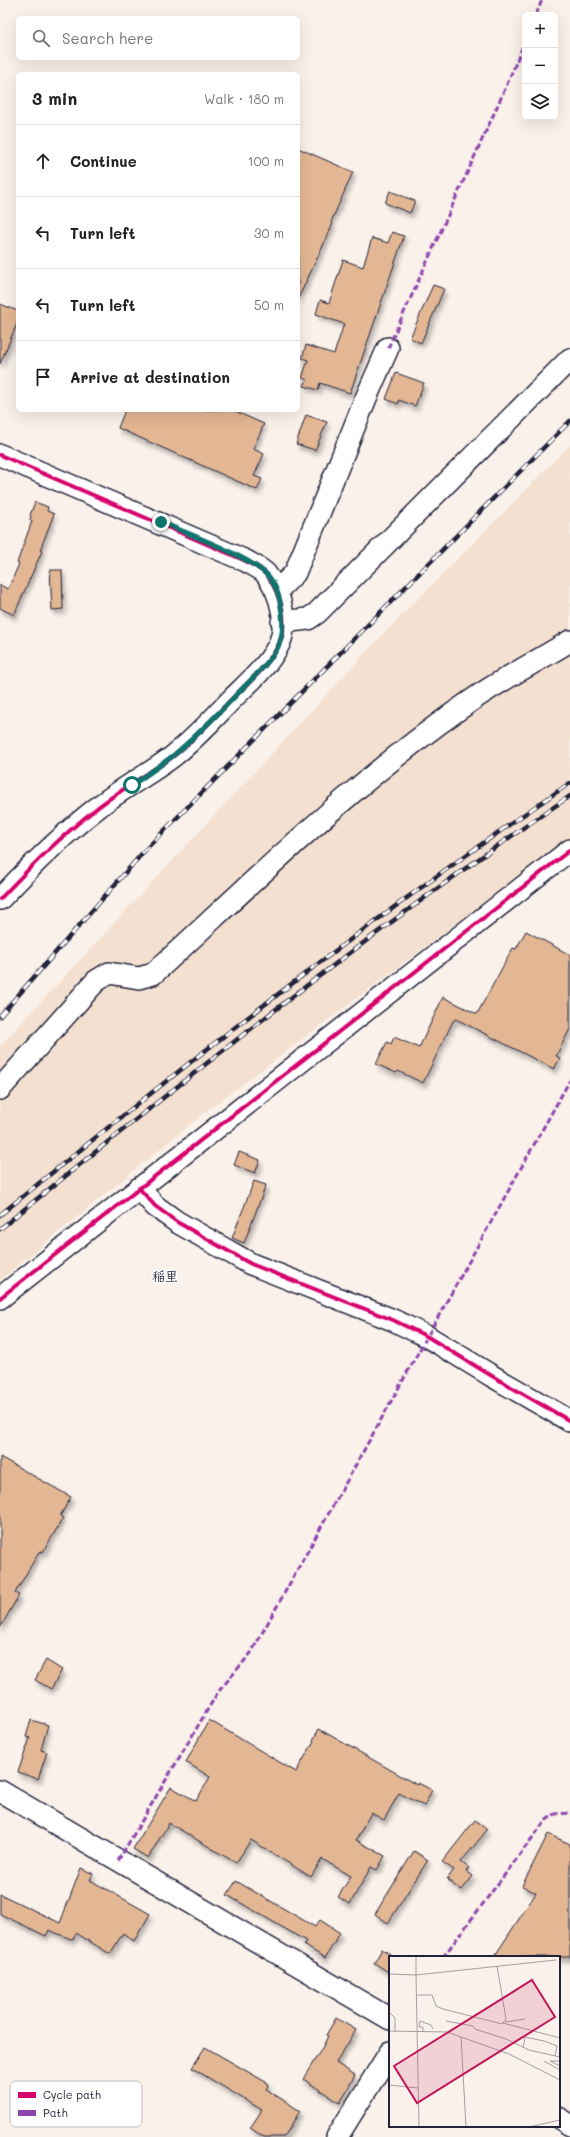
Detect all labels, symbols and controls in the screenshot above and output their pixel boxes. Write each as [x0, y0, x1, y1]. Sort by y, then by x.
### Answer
map controls [522, 12, 558, 120]
button: + [522, 12, 558, 48]
search box [16, 16, 300, 60]
icon: search [30, 27, 52, 49]
text: Search here [62, 28, 153, 48]
button: − [522, 48, 558, 84]
button: layers [522, 84, 558, 120]
text: 3 min [32, 87, 77, 109]
text: Walk · 180 m [204, 90, 284, 107]
icon: ahead [32, 150, 54, 172]
text: Continue [70, 151, 137, 171]
text: 100 m [248, 152, 284, 169]
icon: left [32, 222, 54, 244]
text: Turn left [70, 223, 135, 243]
text: 30 m [254, 224, 284, 241]
icon: left [32, 294, 54, 316]
text: Turn left [70, 295, 135, 315]
text: 50 m [254, 296, 284, 313]
icon: arrive [32, 366, 54, 388]
text: Arrive at destination [70, 367, 230, 387]
route end [152, 513, 170, 531]
route start [123, 776, 141, 794]
district label: 稲里 [152, 1267, 178, 1284]
inset map [389, 1956, 560, 2127]
legend [10, 2081, 142, 2127]
text: Cycle path [43, 2087, 101, 2102]
text: Path [43, 2105, 68, 2120]

